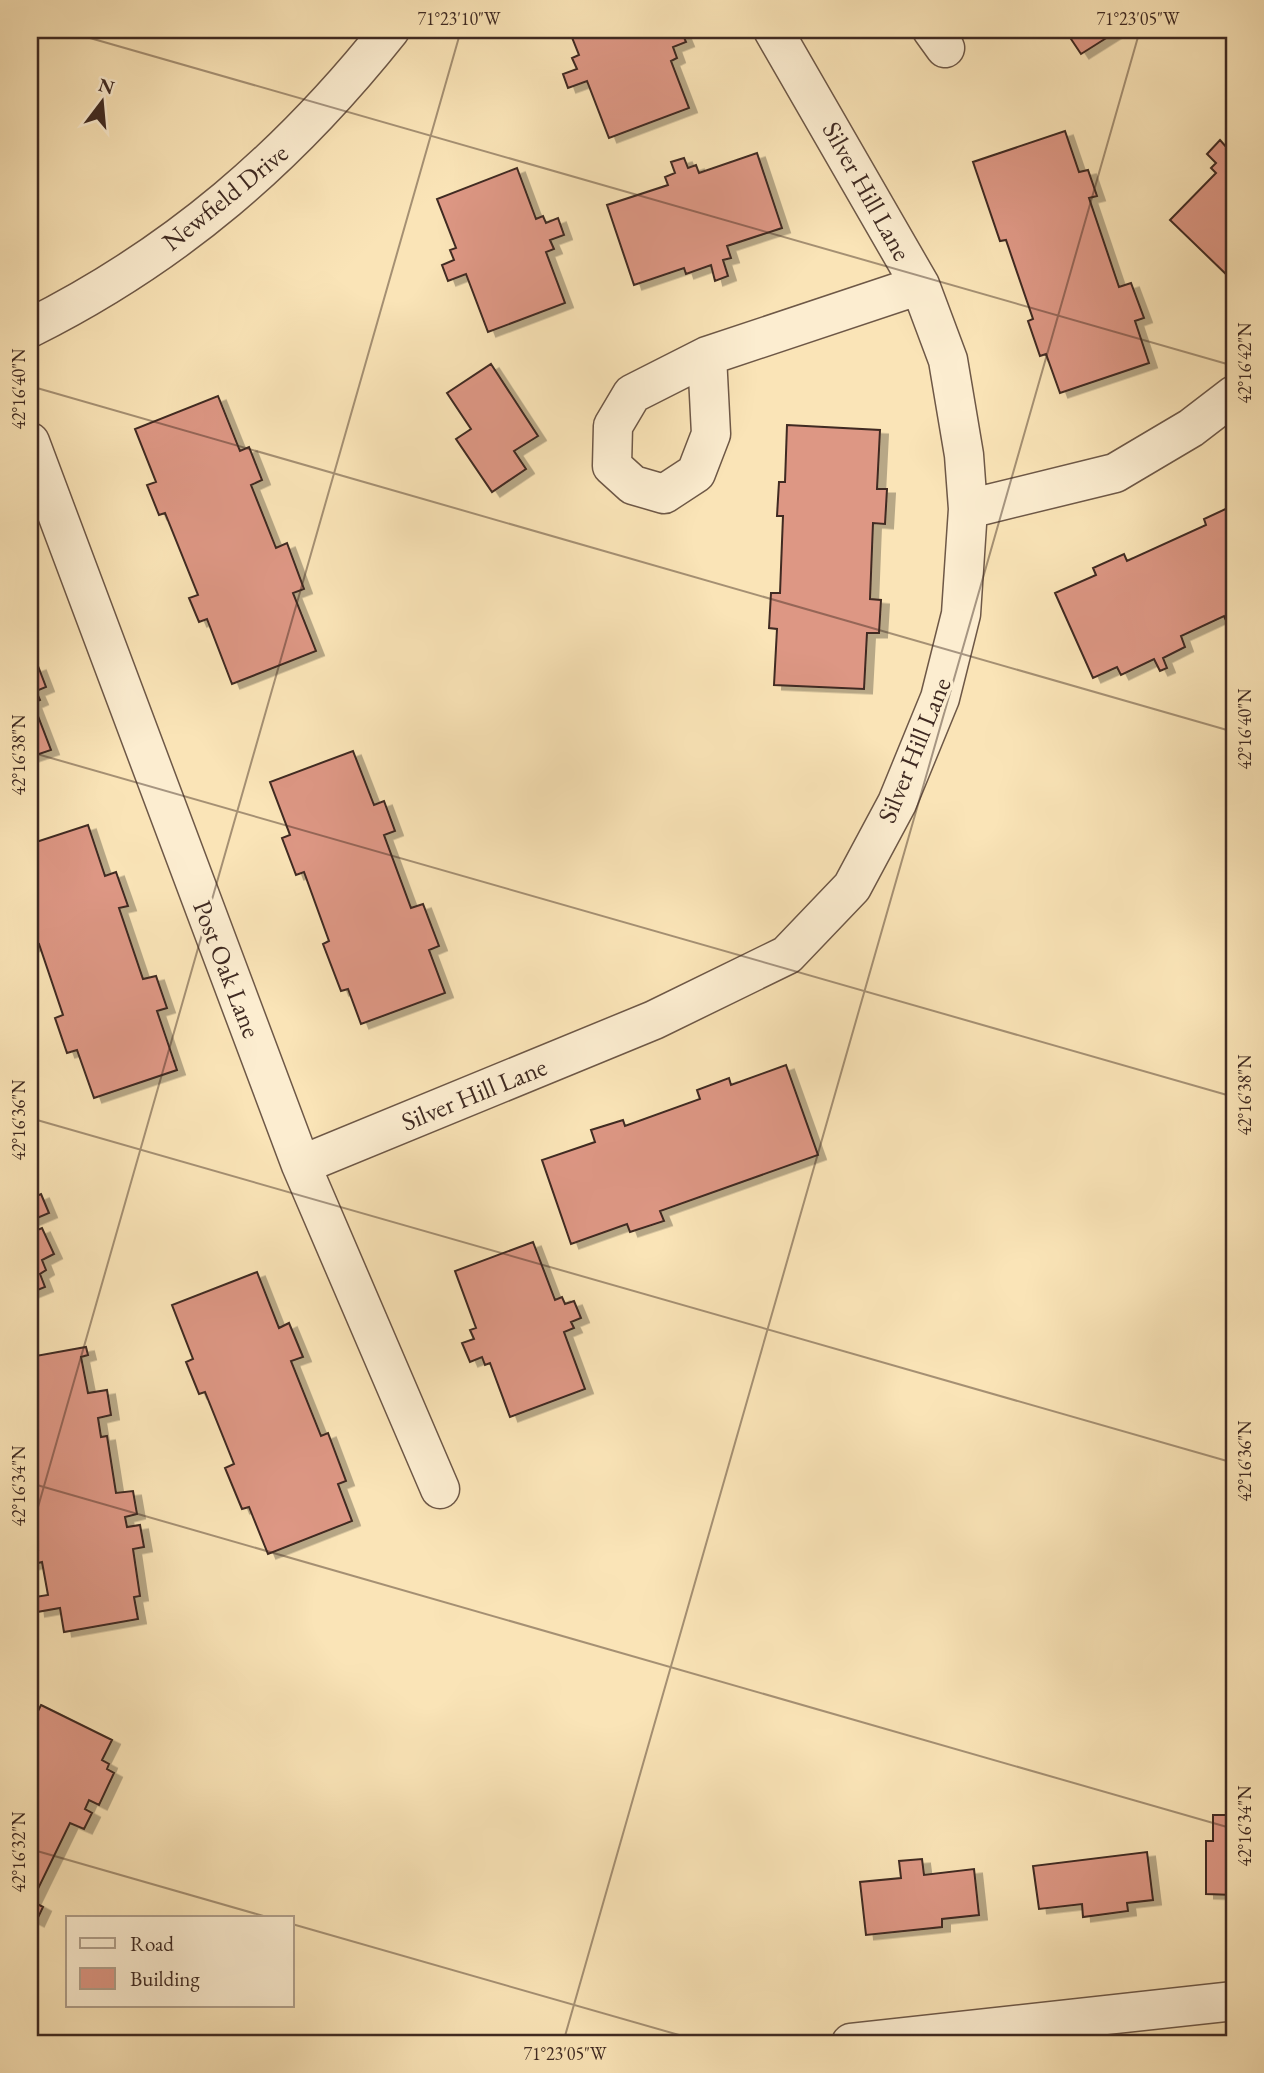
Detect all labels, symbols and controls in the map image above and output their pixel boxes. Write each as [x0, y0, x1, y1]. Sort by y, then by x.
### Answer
text: 71°23'10"W [417, 7, 501, 30]
text: 71°23'05"W [1096, 7, 1180, 30]
north arrow [66, 66, 136, 136]
text: N [96, 72, 118, 100]
street label: Silver Hill Lane [815, 115, 919, 267]
street label: Newfield Drive [155, 136, 295, 258]
text: 42°16'42"N [1233, 322, 1256, 403]
text: 42°16'40"N [7, 348, 30, 429]
street label: Silver Hill Lane [869, 672, 959, 828]
text: 42°16'40"N [1233, 688, 1256, 769]
text: 42°16'38"N [7, 714, 30, 795]
street label: Post Oak Lane [185, 895, 269, 1043]
street label: Silver Hill Lane [396, 1049, 552, 1139]
text: 42°16'38"N [1233, 1054, 1256, 1135]
text: 42°16'36"N [7, 1079, 30, 1160]
text: 42°16'36"N [1233, 1420, 1256, 1501]
text: 42°16'34"N [7, 1445, 30, 1526]
text: 42°16'34"N [1233, 1785, 1256, 1866]
text: 42°16'32"N [7, 1811, 30, 1892]
legend [66, 1916, 294, 2007]
text: Road [130, 1930, 174, 1957]
text: Building [130, 1965, 200, 1992]
text: 71°23'05"W [523, 2042, 607, 2065]

